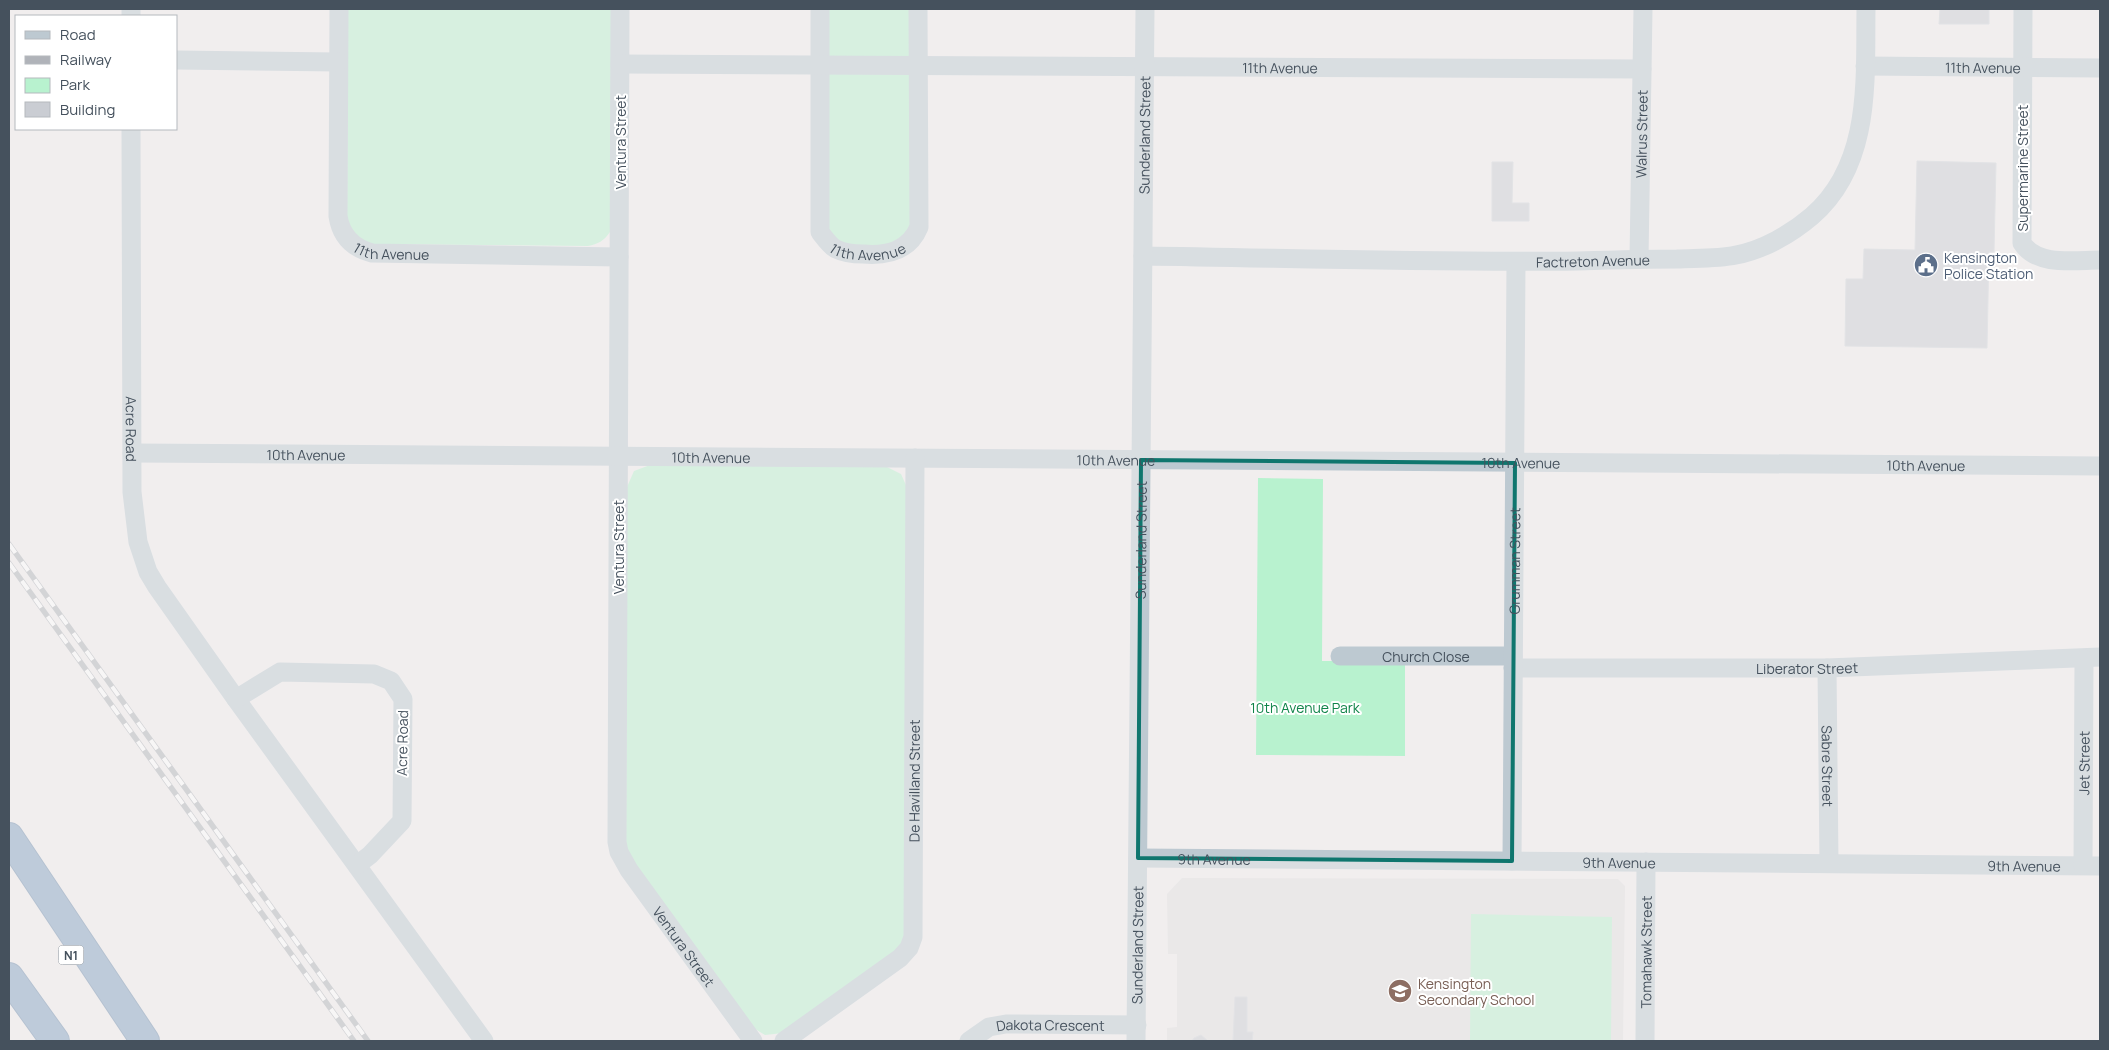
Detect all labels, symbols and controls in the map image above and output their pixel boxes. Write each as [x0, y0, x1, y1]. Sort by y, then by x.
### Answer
legend [15, 15, 178, 130]
text: Road [60, 24, 96, 45]
text: Railway [60, 49, 112, 70]
street label: 11th Avenue [1945, 57, 2021, 77]
street label: 11th Avenue [1242, 58, 1318, 77]
text: Park [60, 74, 90, 95]
street label: Sunderland Street [1134, 75, 1154, 194]
street label: Walrus Street [1631, 89, 1651, 178]
street label: Ventura Street [611, 94, 630, 189]
text: Building [60, 99, 115, 120]
street label: Supermarine Street [2013, 104, 2032, 231]
street label: 11th Avenue [350, 237, 429, 263]
street label: 11th Avenue [826, 238, 909, 264]
place label: Kensington Police Station [1944, 248, 2033, 283]
street label: Factreton Avenue [1536, 250, 1650, 271]
public building icon: Kensington Police Station [1913, 252, 1939, 278]
street label: Acre Road [122, 396, 141, 462]
street label: 10th Avenue [267, 444, 345, 464]
street label: 10th Avenue [672, 447, 750, 467]
street label: 10th Avenue [1077, 450, 1155, 469]
street label: 10th Avenue [1482, 452, 1560, 472]
street label: 10th Avenue [1887, 455, 1965, 475]
street label: Sunderland Street [1130, 480, 1150, 599]
street label: Ventura Street [609, 499, 628, 594]
street label: Grumman Street [1504, 507, 1524, 615]
street label: Church Close [1382, 647, 1470, 666]
street label: Liberator Street [1756, 657, 1859, 678]
park label: 10th Avenue Park [1250, 698, 1361, 717]
street label: Acre Road [392, 710, 412, 776]
street label: De Havilland Street [904, 719, 923, 842]
street label: Sabre Street [1818, 725, 1838, 807]
street label: Jet Street [2074, 730, 2093, 795]
street label: 9th Avenue [1177, 849, 1251, 868]
street label: 9th Avenue [1582, 852, 1656, 872]
street label: 9th Avenue [1987, 856, 2061, 875]
street label: Sunderland Street [1127, 885, 1147, 1004]
street label: Tomahawk Street [1636, 895, 1655, 1008]
street label: Ventura Street [649, 902, 720, 990]
road number: N1 [58, 946, 84, 964]
place label: Kensington Secondary School [1418, 974, 1535, 1009]
school or university icon: Kensington Secondary School [1387, 978, 1413, 1004]
street label: Dakota Crescent [995, 1014, 1105, 1035]

